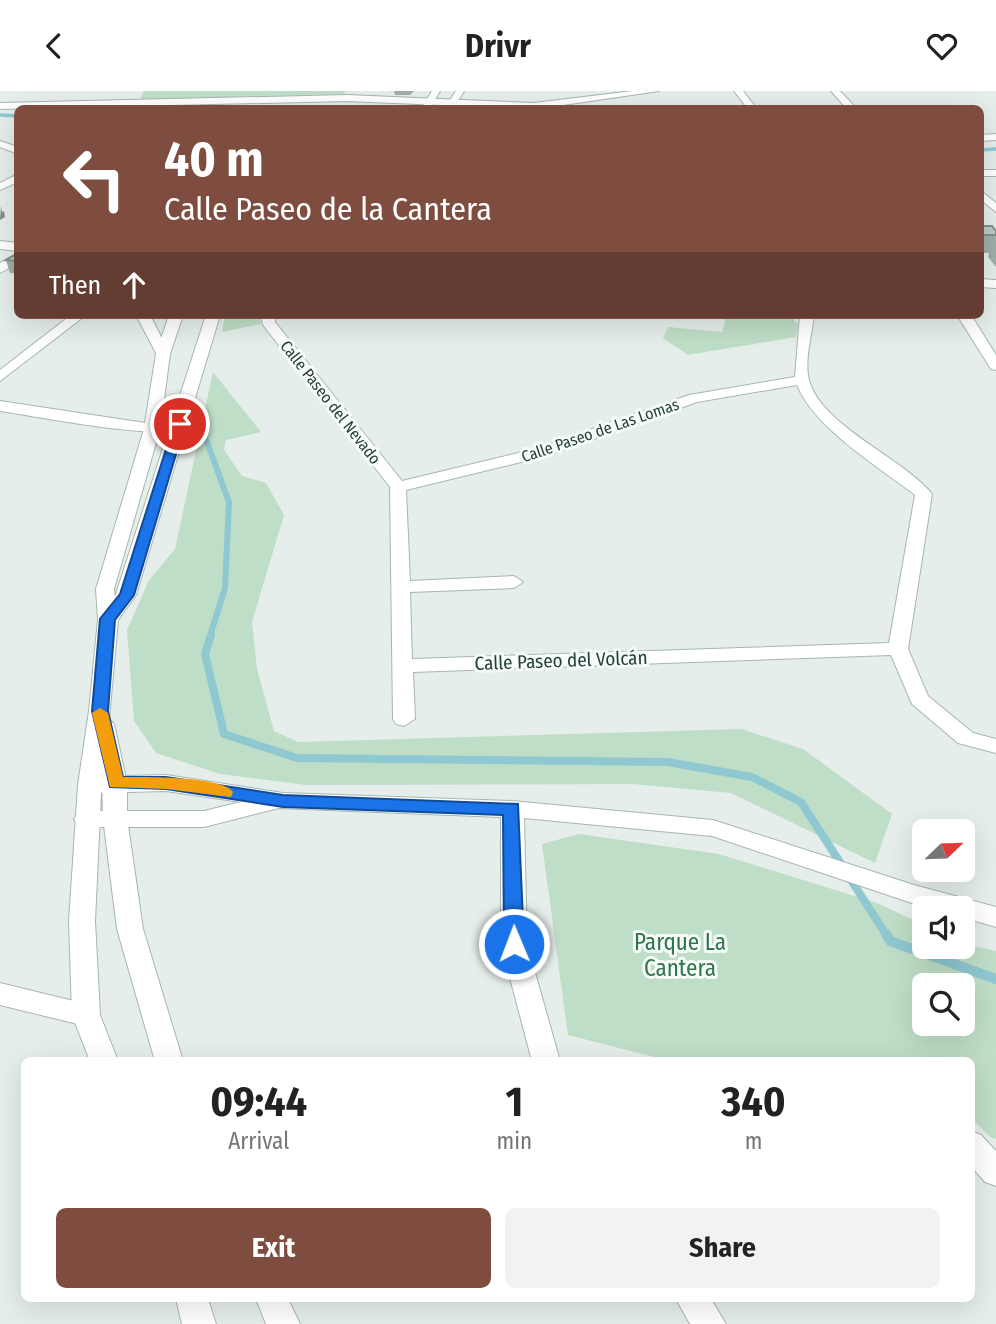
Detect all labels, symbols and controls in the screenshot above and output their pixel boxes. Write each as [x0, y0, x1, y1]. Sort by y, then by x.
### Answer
icon: back [35, 27, 73, 65]
text: Drivr [465, 27, 531, 65]
icon: heart [923, 27, 961, 65]
text: 40 m [164, 130, 264, 189]
icon: left [49, 133, 140, 224]
text: Calle Paseo de la Cantera [164, 190, 492, 228]
icon: ahead [115, 266, 153, 304]
text: Then [49, 270, 101, 301]
street label: Calle Paseo del Nevado [276, 337, 385, 468]
pin [150, 394, 210, 454]
street label: Calle Paseo de Las Lomas [519, 395, 682, 466]
icon: arrive [161, 405, 199, 443]
street label: Calle Paseo del Volcán [474, 646, 648, 675]
north arrow [912, 819, 975, 882]
map controls [912, 819, 975, 1036]
button: sound [912, 896, 975, 959]
position arrow [477, 907, 551, 981]
park label: Parque La Cantera [634, 928, 726, 982]
button: search [912, 973, 975, 1036]
text: 09:44 [210, 1077, 307, 1127]
text: 1 [505, 1077, 523, 1127]
text: 340 [721, 1077, 786, 1127]
text: Arrival [228, 1127, 289, 1155]
text: min [496, 1127, 532, 1155]
text: m [745, 1127, 762, 1155]
button: Exit [56, 1208, 491, 1288]
button: Share [505, 1208, 940, 1288]

